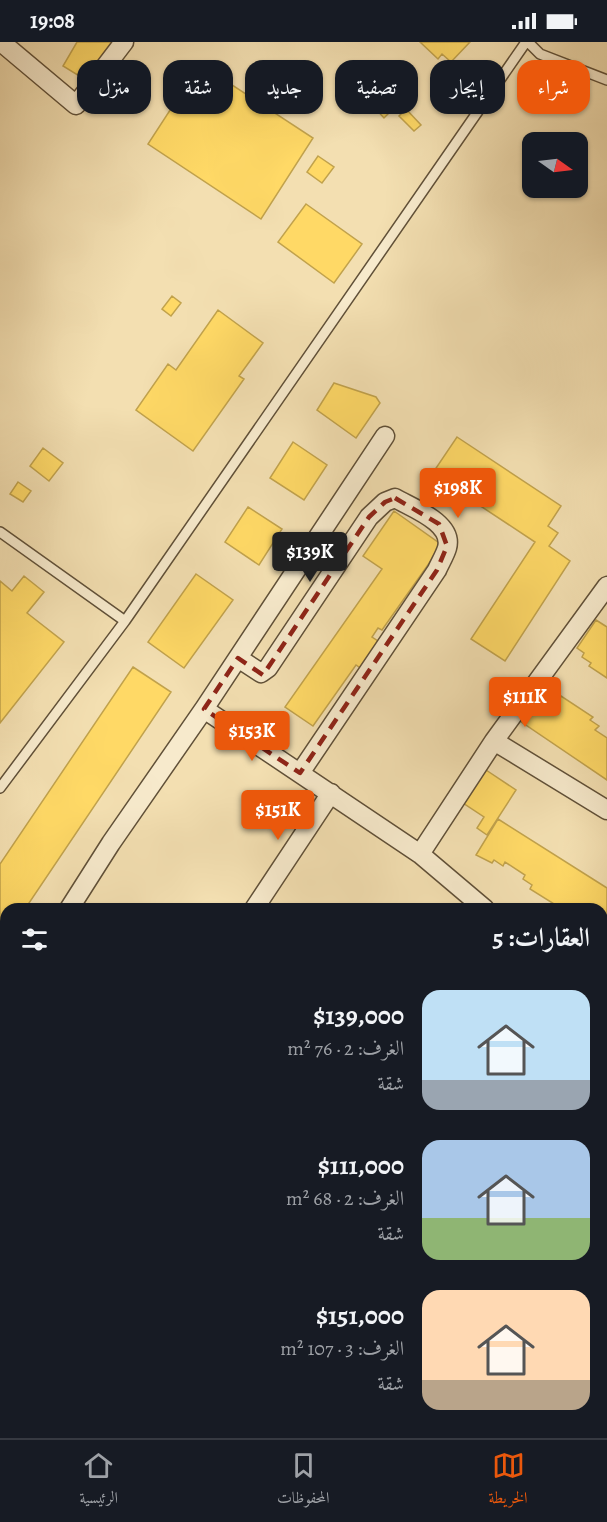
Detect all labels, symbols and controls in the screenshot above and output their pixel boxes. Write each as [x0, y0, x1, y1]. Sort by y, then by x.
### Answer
text: 19:08 [30, 6, 75, 36]
chip: منزل [77, 60, 151, 114]
chip: شقة [163, 60, 233, 114]
chip: جديد [245, 60, 323, 114]
chip: تصفية [335, 60, 418, 114]
chip: إيجار [430, 60, 505, 114]
chip: شراء [517, 60, 590, 114]
north arrow [522, 132, 588, 198]
map controls [522, 132, 588, 198]
pin: $198K [416, 468, 500, 519]
text: $198K [434, 474, 482, 501]
pin: $139K [268, 532, 352, 583]
text: $139K [286, 538, 334, 565]
pin: $111K [483, 677, 567, 728]
text: $111K [503, 683, 547, 710]
pin: $153K [210, 711, 294, 762]
text: $153K [229, 717, 275, 744]
pin: $151K [236, 790, 320, 841]
text: $151K [255, 796, 301, 823]
text: العقارات: 5 [493, 920, 590, 955]
icon: filters [18, 923, 51, 956]
text: $139,000 [313, 998, 404, 1033]
icon: home [470, 1014, 542, 1086]
text: الغرف: 2 · 76 m² [287, 1035, 404, 1062]
text: شقة [378, 1070, 404, 1097]
text: $111,000 [318, 1148, 404, 1183]
icon: home [470, 1164, 542, 1236]
text: الغرف: 2 · 68 m² [286, 1185, 404, 1212]
text: شقة [378, 1220, 404, 1247]
text: $151,000 [316, 1298, 404, 1333]
icon: home [470, 1314, 542, 1386]
text: الغرف: 3 · 107 m² [280, 1335, 404, 1362]
text: شقة [378, 1370, 404, 1397]
tab: الرئيسية [79, 1449, 118, 1513]
tab: المحفوظات [277, 1449, 330, 1513]
tab: الخريطة [489, 1449, 528, 1513]

